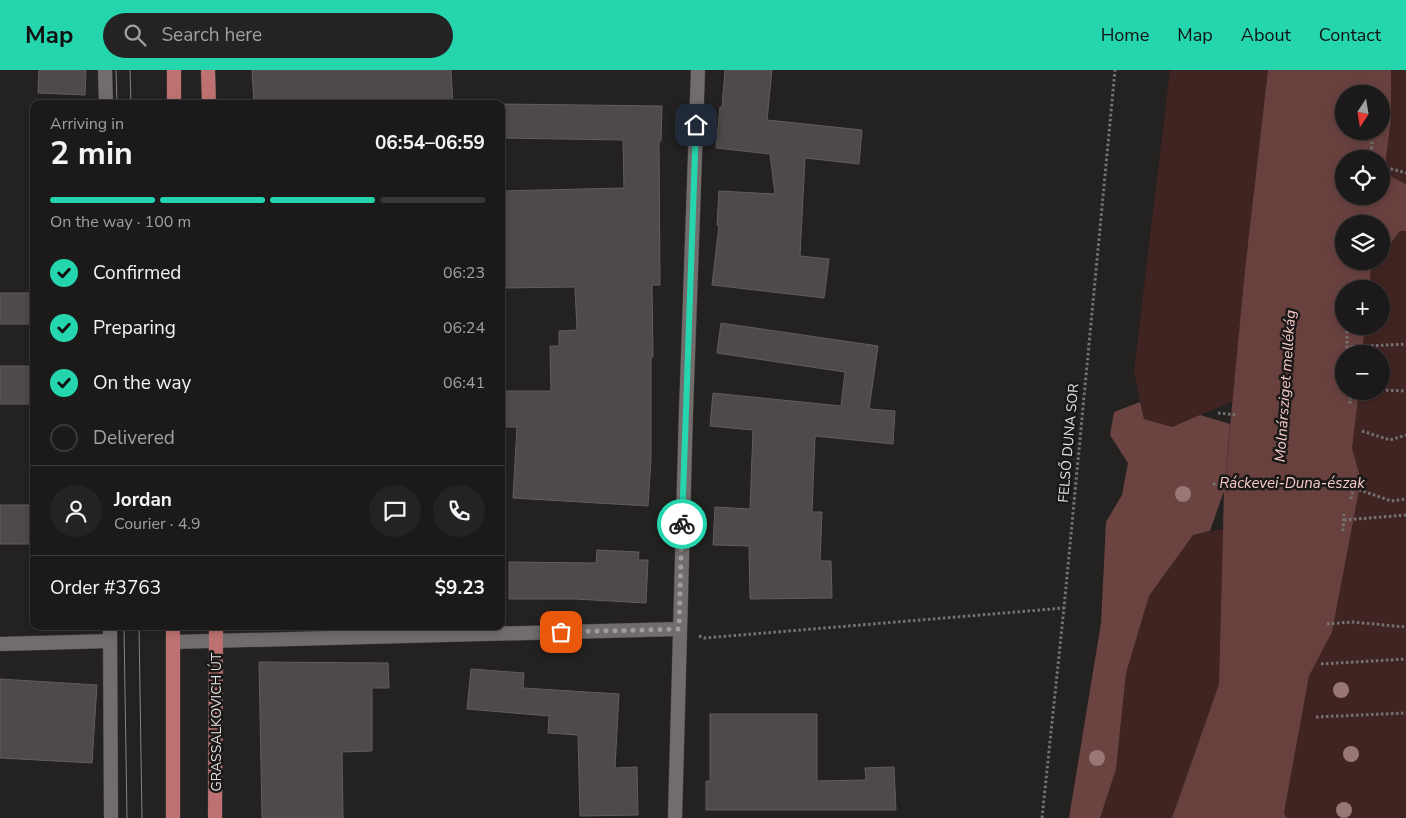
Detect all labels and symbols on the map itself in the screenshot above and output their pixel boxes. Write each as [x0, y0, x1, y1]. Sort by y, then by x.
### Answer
north arrow [1335, 85, 1390, 140]
pin [675, 104, 717, 146]
water label: Molnársziget mellékág [1270, 309, 1300, 463]
street label: FELSŐ DUNA SOR [1054, 383, 1083, 503]
water label: Ráckevei-Duna-észak [1219, 473, 1365, 493]
courier [657, 499, 707, 549]
pin [540, 611, 582, 653]
street label: GRASSALKOVICH ÚT [207, 652, 226, 791]

